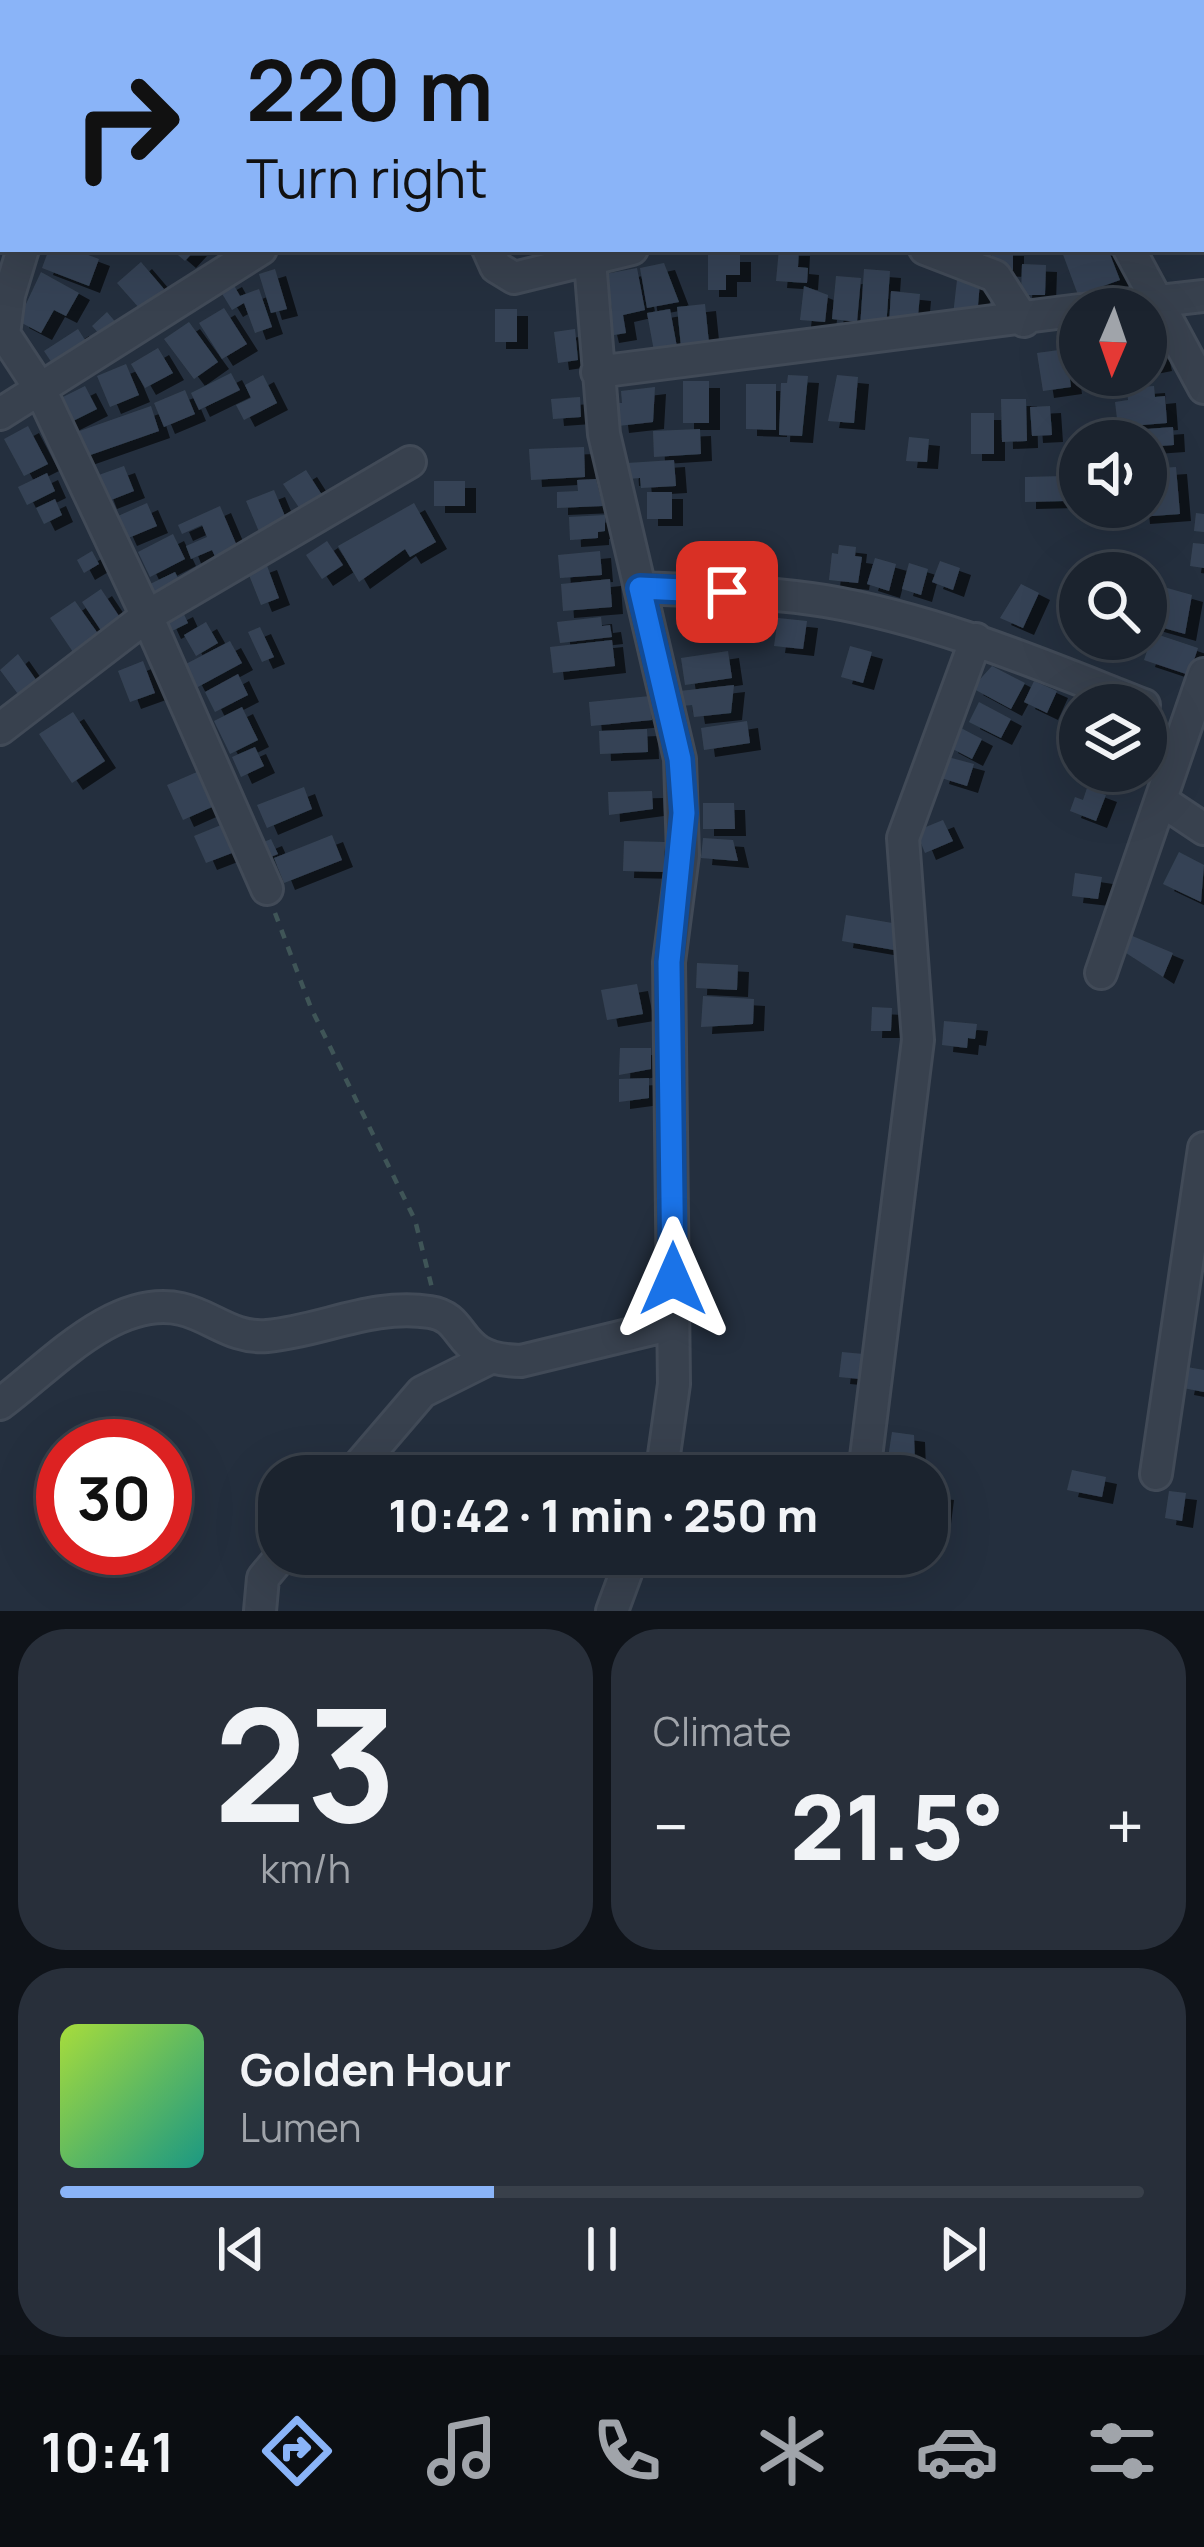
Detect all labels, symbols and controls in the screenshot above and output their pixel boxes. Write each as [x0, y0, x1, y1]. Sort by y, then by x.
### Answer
text: 220 m [246, 31, 494, 146]
icon: right [48, 48, 204, 204]
text: Turn right [246, 140, 488, 214]
north arrow [1059, 288, 1167, 396]
map controls [1059, 288, 1167, 792]
button: sound [1059, 420, 1167, 528]
pin [676, 541, 778, 643]
button: search [1059, 552, 1167, 660]
icon: arrive [694, 559, 760, 625]
button: layers [1059, 684, 1167, 792]
position arrow [610, 1216, 736, 1342]
speed limit sign: 30 [36, 1419, 192, 1575]
text: 10:42 · 1 min · 250 m [388, 1484, 818, 1546]
text: 23 [214, 1656, 397, 1869]
text: Climate [653, 1704, 792, 1758]
text: 21.5° [790, 1764, 1004, 1887]
text: − [653, 1781, 689, 1871]
text: + [1106, 1781, 1144, 1871]
text: km/h [260, 1841, 351, 1895]
text: Golden Hour [240, 2038, 511, 2100]
text: Lumen [240, 2100, 361, 2154]
icon: previous [208, 2216, 274, 2282]
icon: pause [569, 2216, 635, 2282]
icon: next [930, 2216, 996, 2282]
icon: directions [255, 2409, 339, 2493]
icon: music [420, 2409, 504, 2493]
icon: phone [585, 2409, 669, 2493]
icon: climate [750, 2409, 834, 2493]
icon: car [915, 2409, 999, 2493]
icon: filters [1080, 2409, 1164, 2493]
text: 10:41 [40, 2414, 175, 2488]

